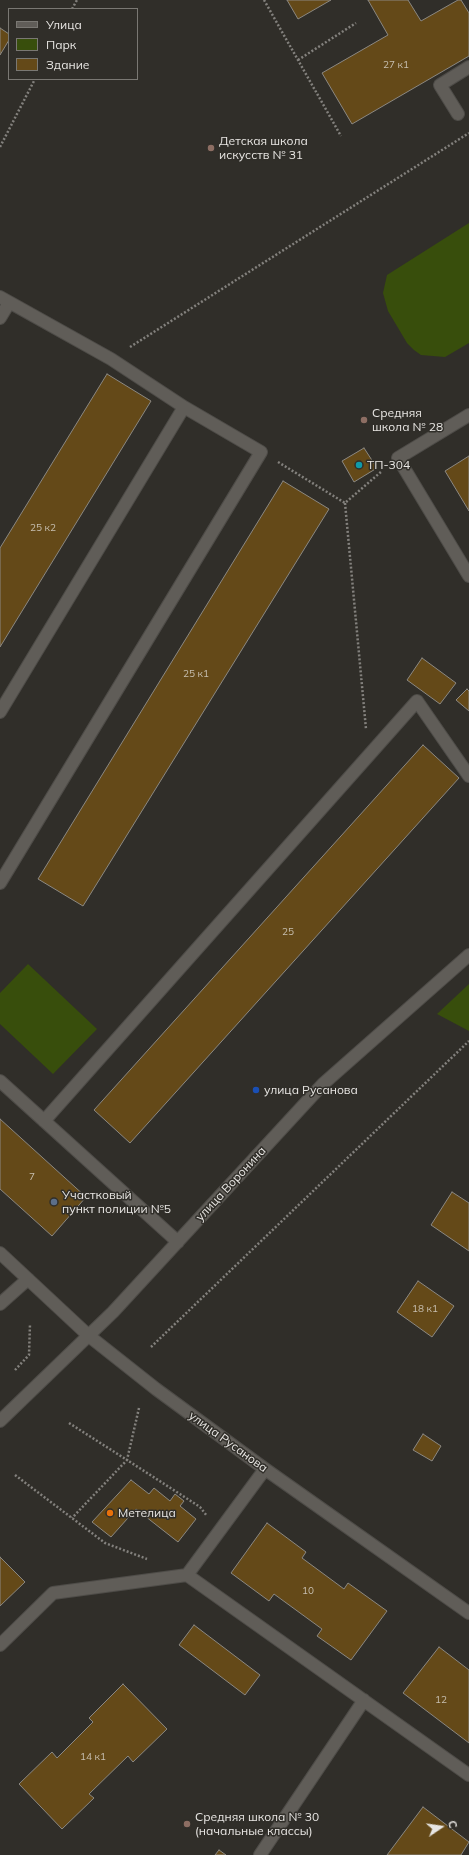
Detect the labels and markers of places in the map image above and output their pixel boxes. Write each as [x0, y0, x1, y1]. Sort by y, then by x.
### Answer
place label: Детская школа искусств № 31 [219, 134, 308, 162]
marker: Детская школа искусств № 31 [206, 143, 216, 153]
place label: Средняя школа № 28 [372, 406, 443, 434]
marker: Средняя школа № 28 [359, 415, 369, 425]
place label: ТП-304 [367, 458, 410, 472]
marker: ТП-304 [354, 460, 364, 470]
place label: улица Русанова [264, 1083, 358, 1097]
marker: улица Русанова [251, 1085, 261, 1095]
place label: Участковый пункт полиции №5 [62, 1188, 171, 1216]
marker: Участковый пункт полиции №5 [49, 1197, 59, 1207]
place label: Метелица [118, 1506, 176, 1520]
marker: Метелица [105, 1508, 115, 1518]
place label: Средняя школа № 30 (начальные классы) [195, 1810, 319, 1838]
marker: Средняя школа № 30 (начальные классы) [182, 1819, 192, 1829]

